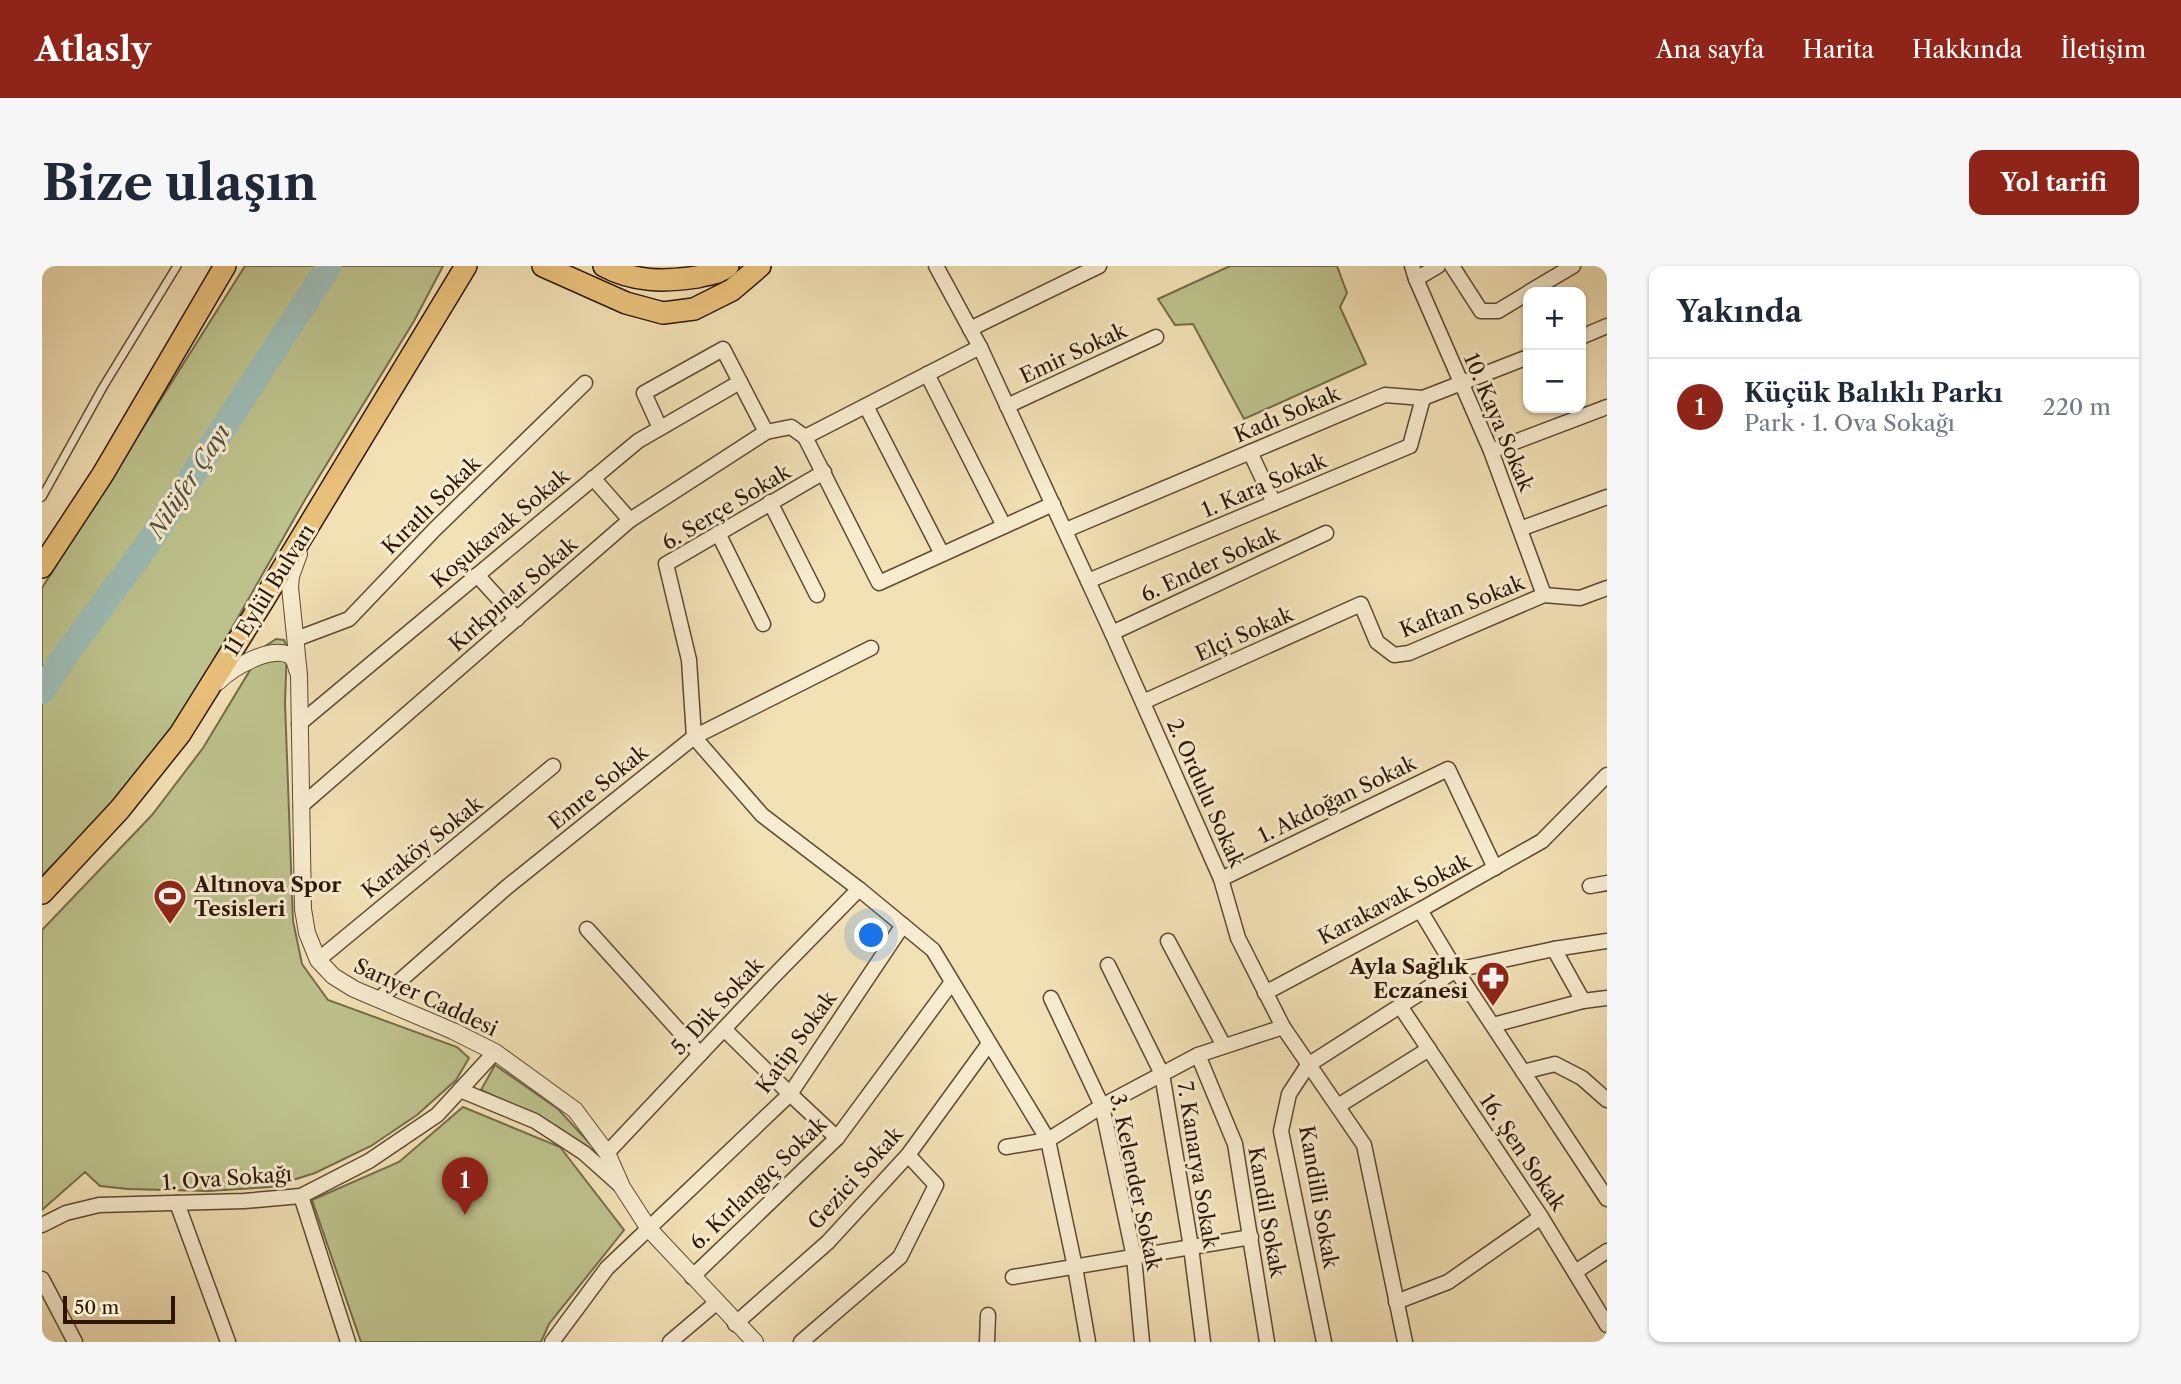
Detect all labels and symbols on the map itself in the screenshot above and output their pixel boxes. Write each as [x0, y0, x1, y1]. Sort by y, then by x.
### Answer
street label: Emir Sokak [1016, 317, 1131, 389]
street label: 10. Kaya Sokak [1459, 349, 1540, 496]
street label: Kadı Sokak [1230, 380, 1344, 448]
water label: Nilüfer Çayı [141, 419, 236, 545]
street label: 1. Kara Sokak [1198, 447, 1331, 522]
street label: Kıratlı Sokak [377, 450, 486, 559]
street label: 6. Serçe Sokak [657, 458, 795, 555]
street label: Koşukavak Sokak [426, 462, 575, 593]
street label: 11 Eylül Bulvarı [218, 519, 320, 661]
street label: 6. Ender Sokak [1137, 521, 1284, 607]
street label: Kırkpınar Sokak [444, 531, 583, 656]
street label: Kaftan Sokak [1396, 569, 1529, 642]
street label: Elçi Sokak [1191, 601, 1298, 667]
street label: 2. Ordulu Sokak [1162, 715, 1250, 872]
street label: Emre Sokak [543, 739, 653, 835]
street label: 1. Akdoğan Sokak [1254, 750, 1421, 848]
street label: Karaköy Sokak [357, 790, 488, 903]
street label: Karakavak Sokak [1314, 848, 1475, 950]
place label: Altınova Spor Tesisleri [193, 872, 342, 921]
sports icon: Altınova Spor Tesisleri [151, 877, 189, 926]
your location [854, 918, 888, 952]
street label: 5. Dik Sokak [666, 952, 769, 1060]
street label: Sarıyer Caddesi [350, 953, 502, 1041]
place label: Ayla Sağlık Eczanesi [1348, 954, 1469, 1003]
pharmacy icon: Ayla Sağlık Eczanesi [1474, 959, 1512, 1008]
street label: Katip Sokak [751, 985, 842, 1098]
street label: 7. Kanarya Sokak [1172, 1080, 1224, 1251]
street label: 16. Şen Sokak [1475, 1089, 1572, 1216]
street label: 3. Kelender Sokak [1105, 1091, 1167, 1274]
street label: 6. Kırlangıç Sokak [685, 1111, 832, 1255]
street label: Gezici Sokak [802, 1121, 908, 1234]
street label: Kandilli Sokak [1294, 1124, 1344, 1271]
street label: Kandil Sokak [1243, 1145, 1291, 1280]
pin: 1 [442, 1157, 488, 1215]
street label: 1. Ova Sokağı [161, 1161, 293, 1195]
scale bar [63, 1293, 175, 1325]

